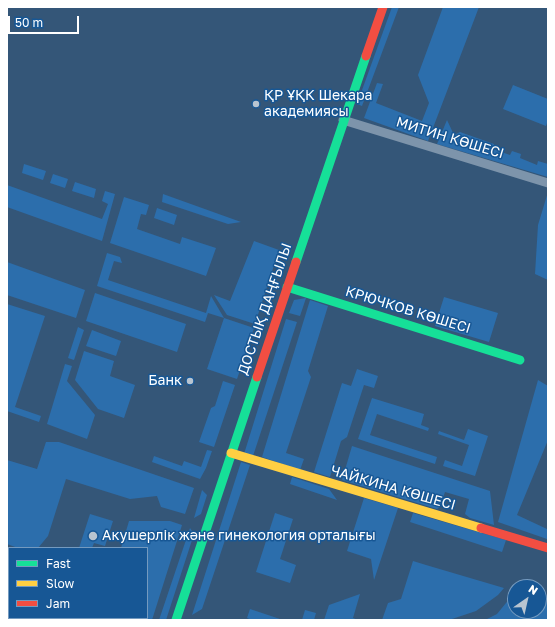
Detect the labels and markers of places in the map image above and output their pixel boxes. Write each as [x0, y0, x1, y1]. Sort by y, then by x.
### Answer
place label: ҚР ҰҚК Шекара академиясы [264, 88, 372, 120]
marker: ҚР ҰҚК Шекара академиясы [251, 99, 261, 109]
place label: Банк [148, 373, 182, 389]
marker: Банк [185, 376, 195, 386]
place label: Акушерлік және гинекология орталығы [102, 528, 376, 544]
marker: Акушерлік және гинекология орталығы [87, 530, 99, 542]

